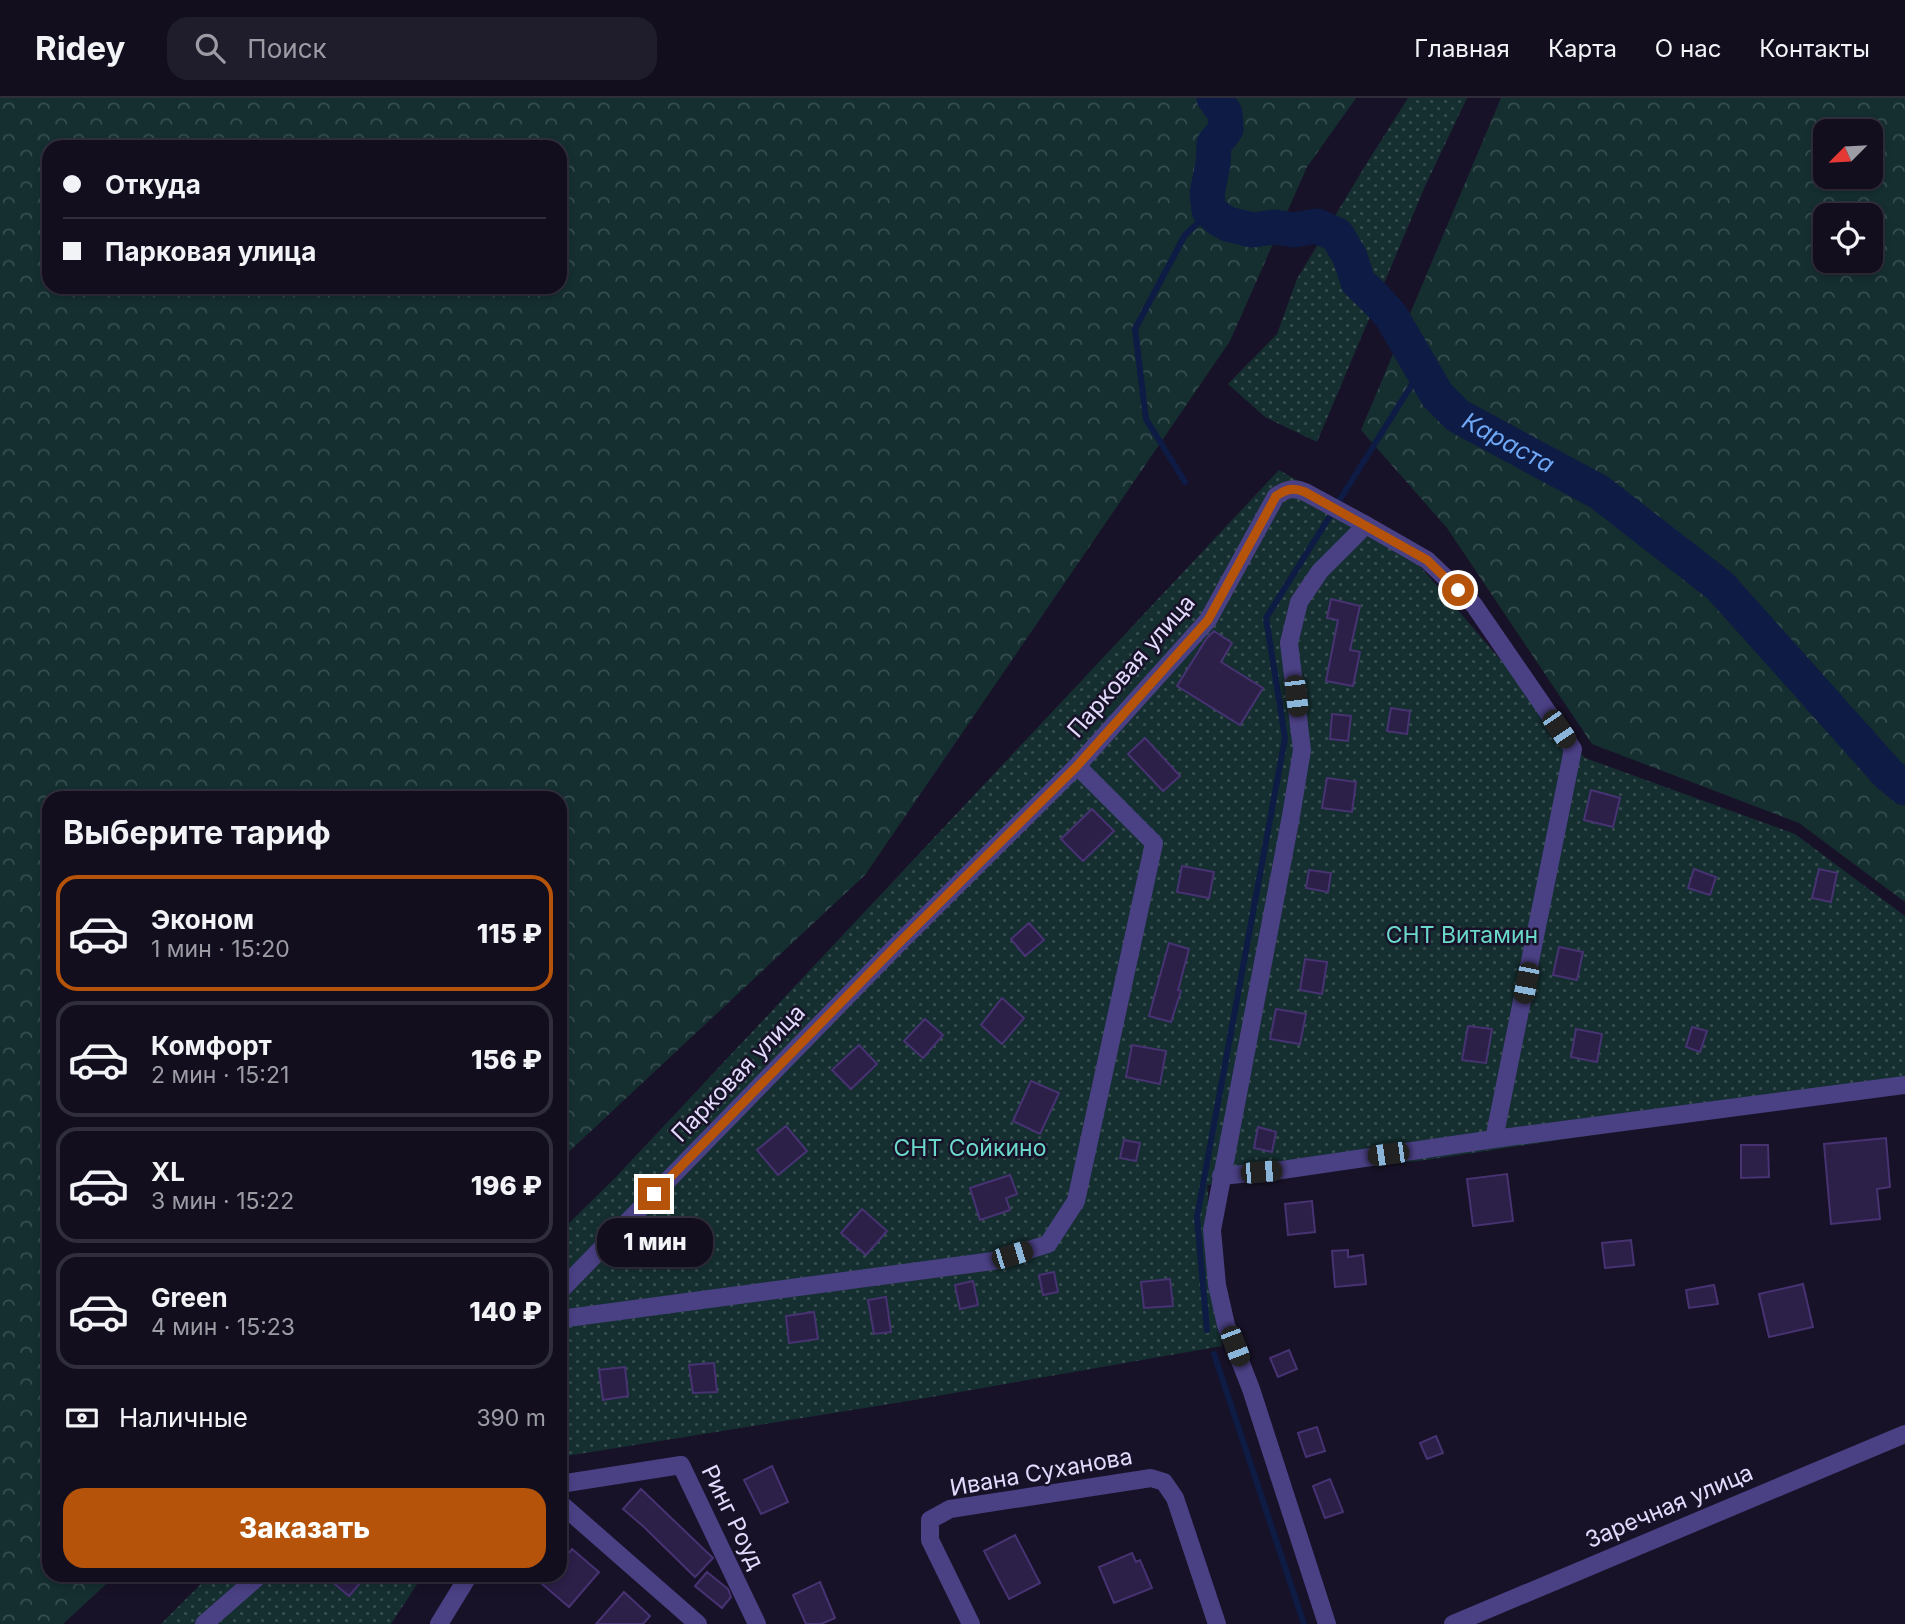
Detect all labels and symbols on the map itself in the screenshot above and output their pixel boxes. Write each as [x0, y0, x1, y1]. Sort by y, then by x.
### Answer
north arrow [1813, 119, 1883, 189]
water label: Караста [1457, 406, 1559, 479]
route start [1442, 574, 1474, 606]
street label: Парковая улица [1061, 589, 1201, 743]
car [1284, 674, 1309, 718]
car [1539, 706, 1580, 752]
park label: СНТ Витамин [1386, 921, 1538, 949]
car [1512, 960, 1541, 1006]
street label: Парковая улица [665, 998, 811, 1148]
park label: СНТ Сойкино [894, 1134, 1046, 1162]
car [1366, 1141, 1411, 1167]
car [1240, 1160, 1283, 1184]
route end [638, 1178, 670, 1210]
callout: 1 мин [596, 1218, 712, 1268]
car [989, 1239, 1036, 1271]
car [1218, 1323, 1253, 1369]
street label: Ивана Суханова [948, 1442, 1134, 1502]
street label: Заречная улица [1581, 1458, 1757, 1554]
street label: Ринг Роуд [696, 1460, 770, 1574]

